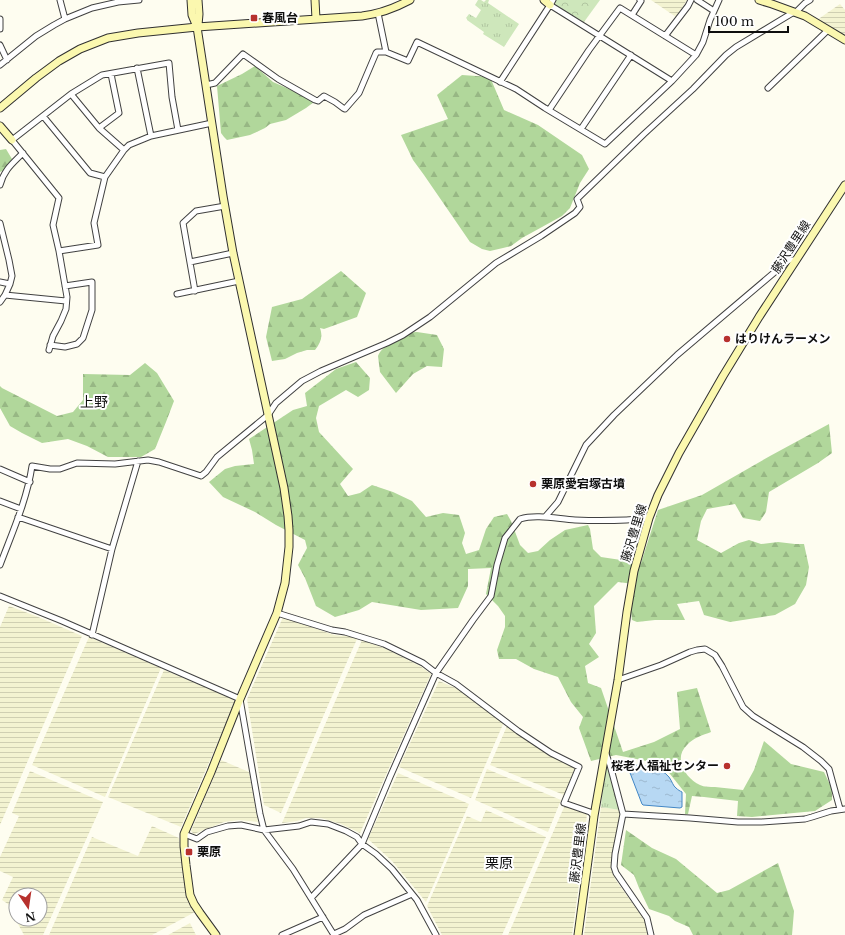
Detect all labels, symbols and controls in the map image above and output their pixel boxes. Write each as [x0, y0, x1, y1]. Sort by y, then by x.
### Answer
scale bar [709, 8, 788, 34]
place label: 春風台 [262, 10, 298, 25]
marker: 春風台 [249, 13, 259, 23]
text: 100 m [715, 14, 754, 29]
street label: 藤沢豊里線 [768, 217, 813, 276]
place label: はりけんラーメン [735, 331, 831, 346]
marker: はりけんラーメン [722, 334, 732, 344]
district label: 上野 [80, 393, 108, 411]
place label: 栗原愛宕塚古墳 [541, 476, 625, 491]
marker: 栗原愛宕塚古墳 [528, 479, 538, 489]
street label: 藤沢豊里線 [618, 502, 649, 564]
place label: 桜老人福祉センター [611, 758, 719, 773]
marker: 桜老人福祉センター [722, 761, 732, 771]
street label: 藤沢豊里線 [566, 822, 589, 884]
place label: 栗原 [197, 844, 221, 859]
marker: 栗原 [184, 847, 194, 857]
district label: 栗原 [485, 854, 513, 872]
north arrow [8, 887, 48, 927]
text: N [23, 909, 37, 925]

